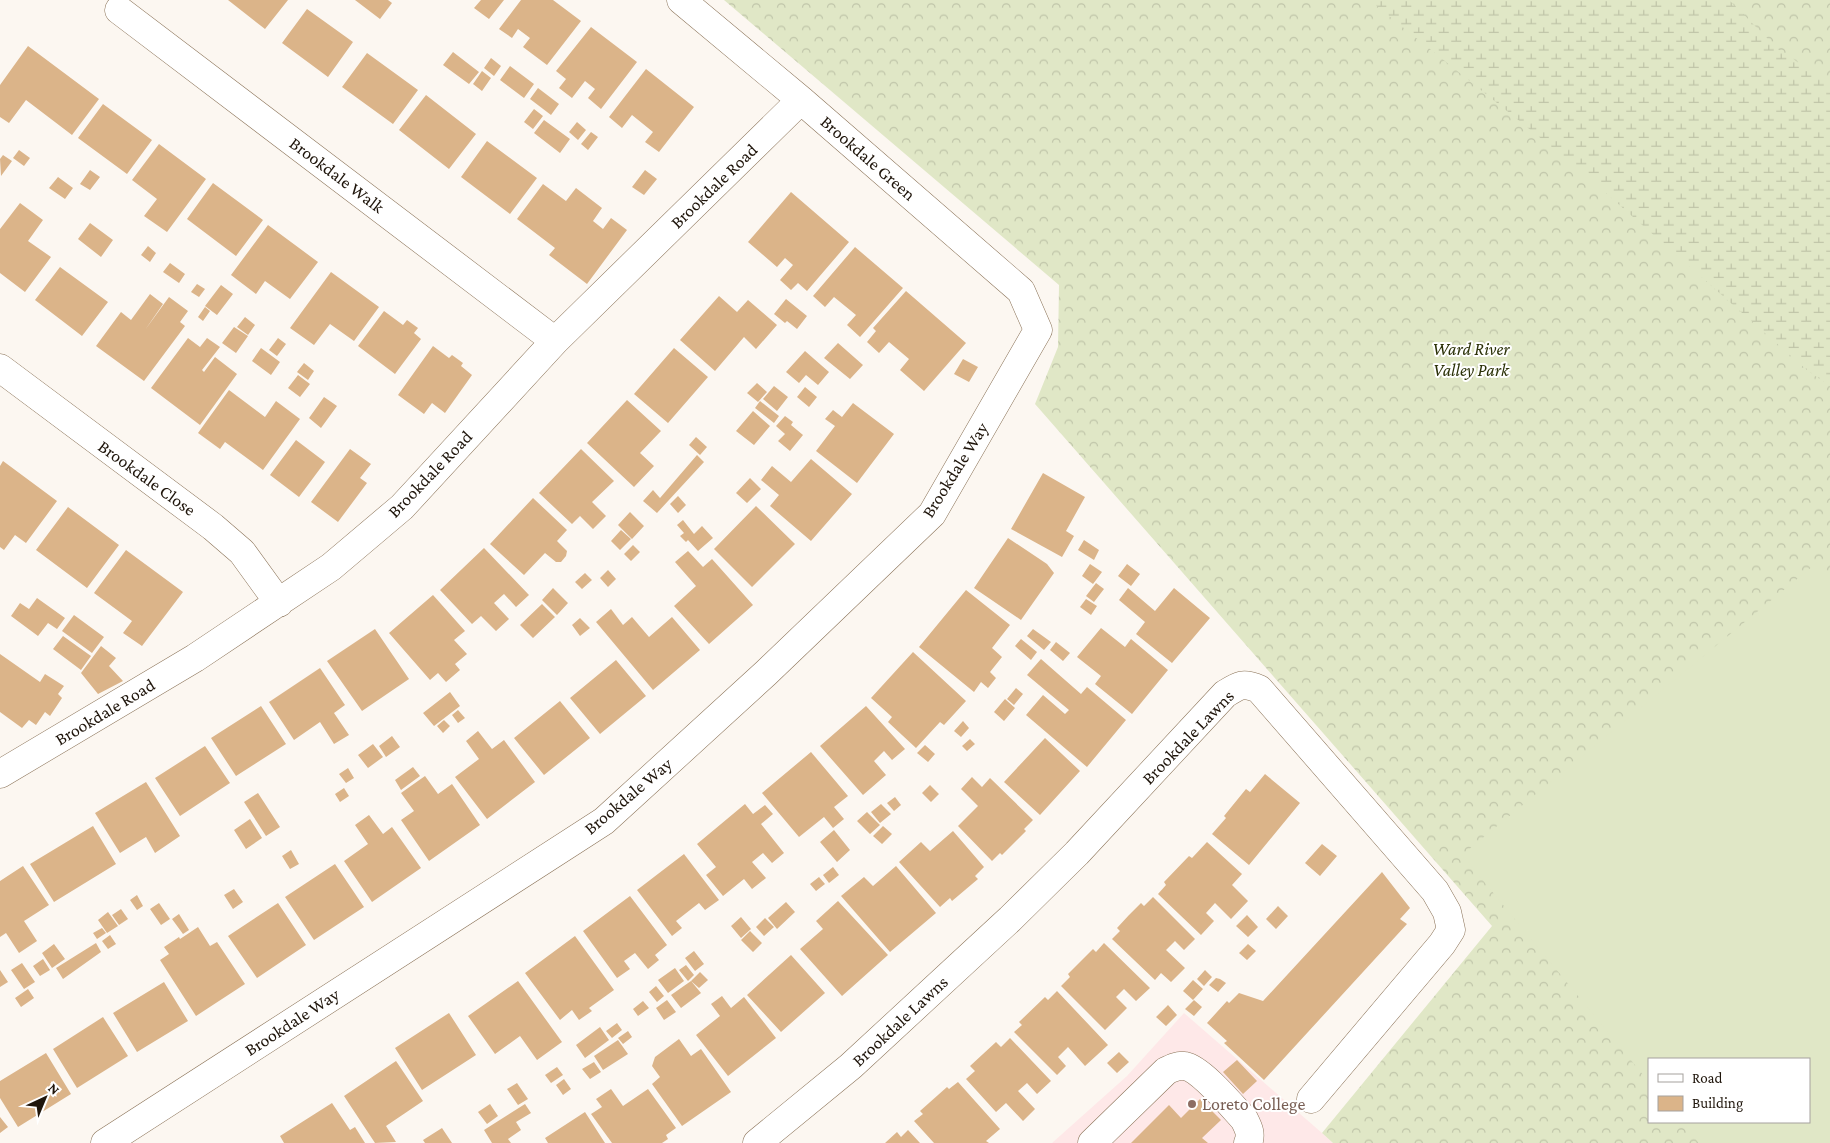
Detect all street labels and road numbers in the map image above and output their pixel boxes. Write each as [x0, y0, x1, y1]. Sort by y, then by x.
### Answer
street label: Brookdale Green [817, 111, 920, 205]
street label: Brookdale Walk [286, 133, 389, 217]
street label: Brookdale Road [667, 139, 762, 232]
street label: Brookdale Way [918, 418, 993, 521]
street label: Brookdale Road [384, 426, 477, 521]
street label: Brookdale Close [94, 436, 200, 520]
street label: Brookdale Road [52, 674, 159, 750]
street label: Brookdale Lawns [1138, 686, 1238, 788]
street label: Brookdale Way [580, 753, 676, 838]
street label: Brookdale Lawns [848, 972, 952, 1070]
street label: Brookdale Way [241, 984, 343, 1060]

